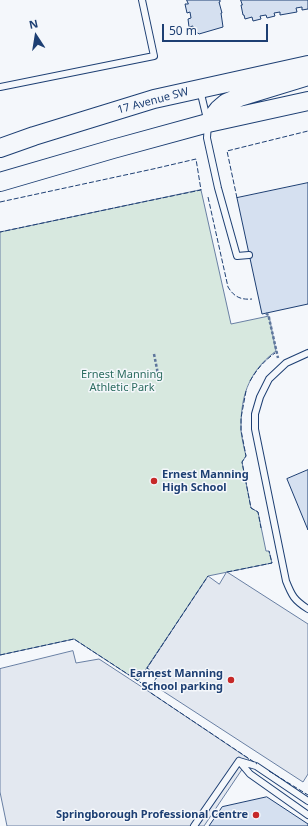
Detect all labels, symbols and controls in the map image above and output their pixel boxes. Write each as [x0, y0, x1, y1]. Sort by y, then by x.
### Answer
north arrow [16, 16, 56, 56]
text: N [27, 16, 39, 32]
scale bar [164, 16, 270, 42]
text: 50 m [169, 22, 197, 39]
street label: 17 Avenue SW [116, 85, 190, 117]
park label: Ernest Manning Athletic Park [81, 368, 163, 394]
place label: Ernest Manning High School [162, 468, 249, 494]
marker: Ernest Manning High School [149, 476, 159, 486]
place label: Earnest Manning School parking [130, 667, 223, 693]
marker: Earnest Manning School parking [226, 675, 236, 685]
place label: Springborough Professional Centre [56, 808, 248, 822]
marker: Springborough Professional Centre [251, 810, 261, 820]

